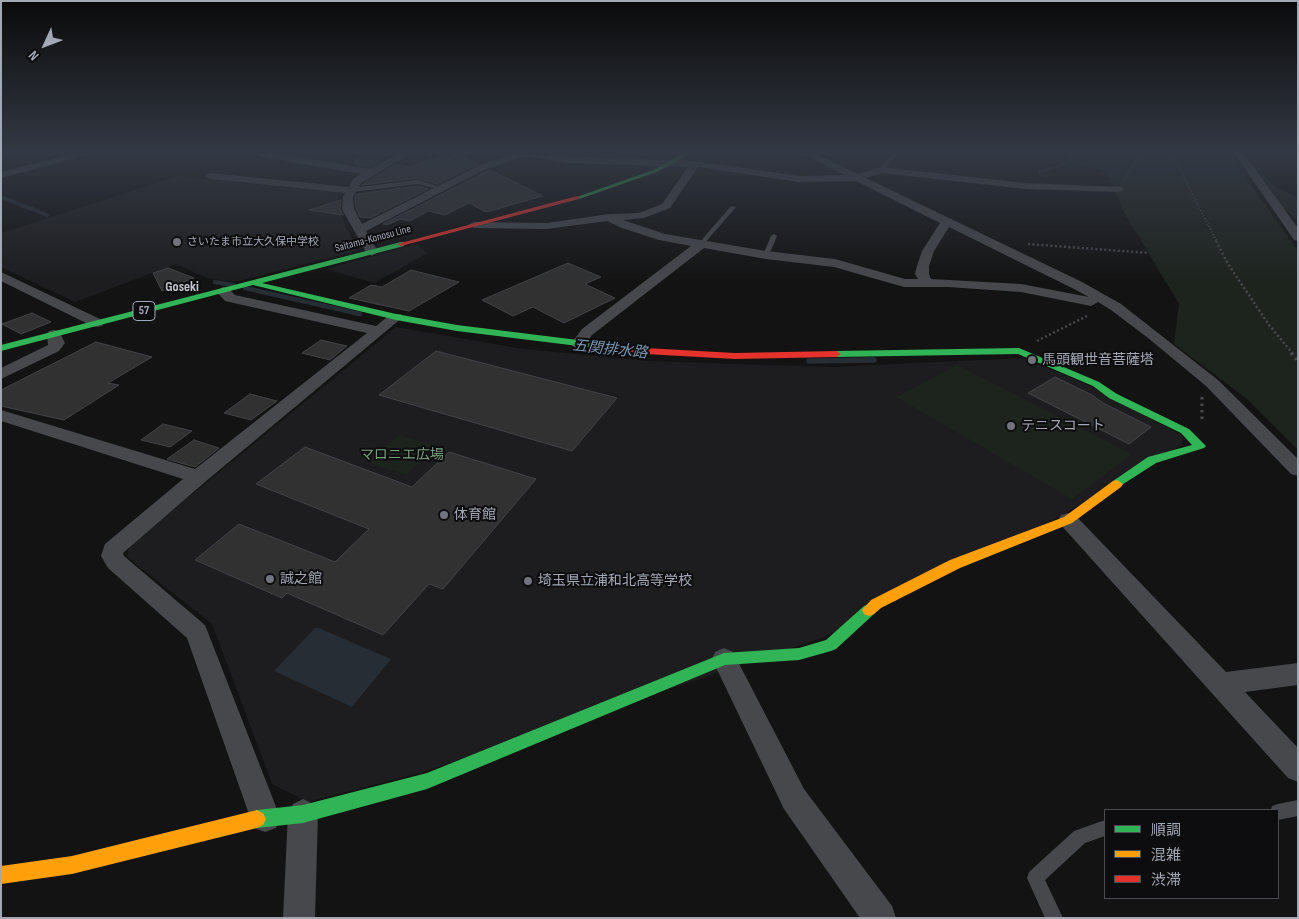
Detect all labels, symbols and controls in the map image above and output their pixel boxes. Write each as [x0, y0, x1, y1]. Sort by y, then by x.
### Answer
north arrow [20, 20, 70, 70]
text: N [25, 47, 42, 64]
street label: Saitama-Konosu Line [334, 223, 412, 255]
place label: さいたま市立大久保中学校 [187, 235, 319, 249]
marker: さいたま市立大久保中学校 [171, 236, 183, 248]
district label: Goseki [165, 279, 199, 295]
road number: 57 [133, 302, 155, 321]
water label: 五関排水路 [572, 337, 648, 363]
place label: 馬頭観世音菩薩塔 [1042, 352, 1154, 368]
marker: 馬頭観世音菩薩塔 [1026, 354, 1038, 366]
place label: テニスコート [1021, 418, 1105, 434]
marker: テニスコート [1005, 420, 1017, 432]
park label: マロニエ広場 [360, 447, 444, 463]
place label: 体育館 [454, 507, 496, 523]
marker: 体育館 [438, 509, 450, 521]
place label: 誠之館 [280, 571, 322, 587]
marker: 誠之館 [264, 573, 276, 585]
place label: 埼玉県立浦和北高等学校 [538, 573, 692, 589]
marker: 埼玉県立浦和北高等学校 [522, 575, 534, 587]
legend [1104, 809, 1279, 899]
text: 順調 [1151, 821, 1181, 840]
text: 混雑 [1151, 846, 1181, 865]
text: 渋滞 [1151, 871, 1181, 890]

